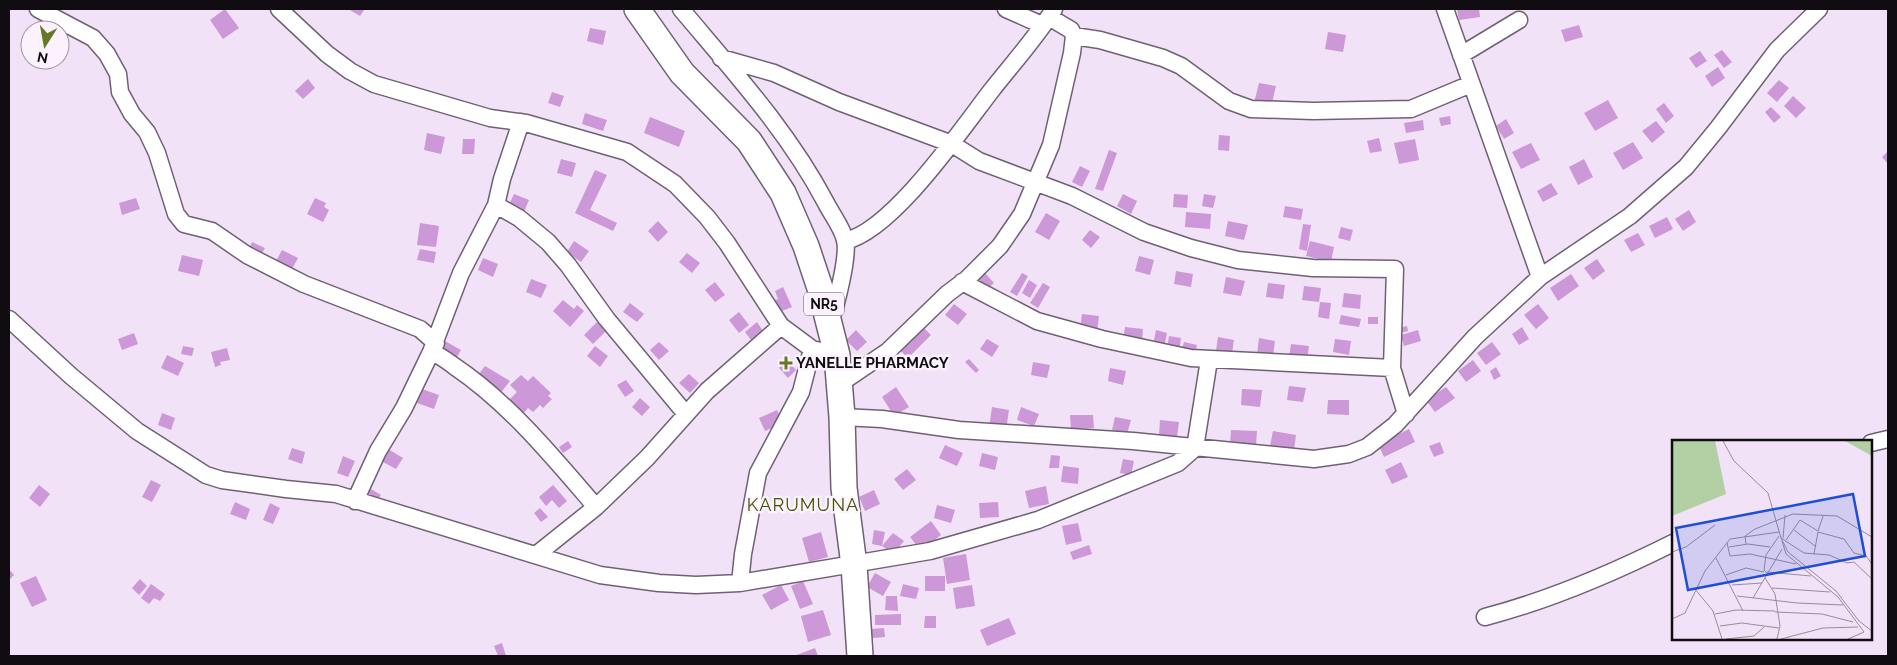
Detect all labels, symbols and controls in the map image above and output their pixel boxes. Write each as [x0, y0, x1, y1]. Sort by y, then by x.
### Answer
north arrow [20, 20, 70, 70]
text: N [36, 49, 49, 67]
road number: NR5 [804, 292, 844, 316]
place label: YANELLE PHARMACY [796, 354, 949, 372]
marker: YANELLE PHARMACY [780, 357, 792, 369]
inset map [1672, 440, 1872, 640]
district label: KARUMUNA [747, 494, 859, 515]

